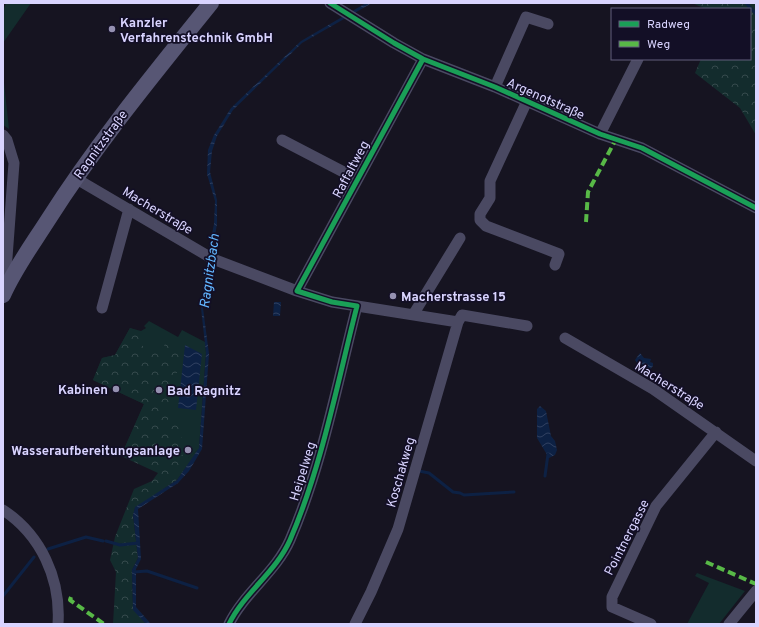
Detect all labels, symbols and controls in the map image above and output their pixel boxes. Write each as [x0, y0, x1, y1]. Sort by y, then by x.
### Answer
legend [611, 8, 751, 60]
place label: Kanzler Verfahrenstechnik GmbH [120, 16, 273, 47]
text: Radweg [647, 17, 690, 33]
marker: Kanzler Verfahrenstechnik GmbH [107, 24, 117, 34]
text: Weg [647, 37, 670, 53]
street label: Argenotstraße [504, 76, 587, 124]
street label: Ragnitzstraße [71, 108, 132, 183]
street label: Raffaltweg [330, 138, 374, 201]
street label: Macherstraße [119, 184, 195, 239]
water label: Ragnitzbach [197, 232, 224, 310]
place label: Macherstrasse 15 [401, 290, 506, 306]
marker: Macherstrasse 15 [388, 291, 398, 301]
street label: Macherstraße [631, 359, 707, 415]
place label: Kabinen [58, 383, 108, 399]
marker: Kabinen [111, 384, 121, 394]
place label: Bad Ragnitz [167, 384, 241, 400]
marker: Bad Ragnitz [154, 385, 164, 395]
street label: Koschakweg [384, 436, 420, 510]
street label: Heipelweg [287, 440, 320, 503]
place label: Wasseraufbereitungsanlage [11, 444, 180, 460]
marker: Wasseraufbereitungsanlage [183, 445, 193, 455]
street label: Pointnergasse [602, 497, 654, 579]

